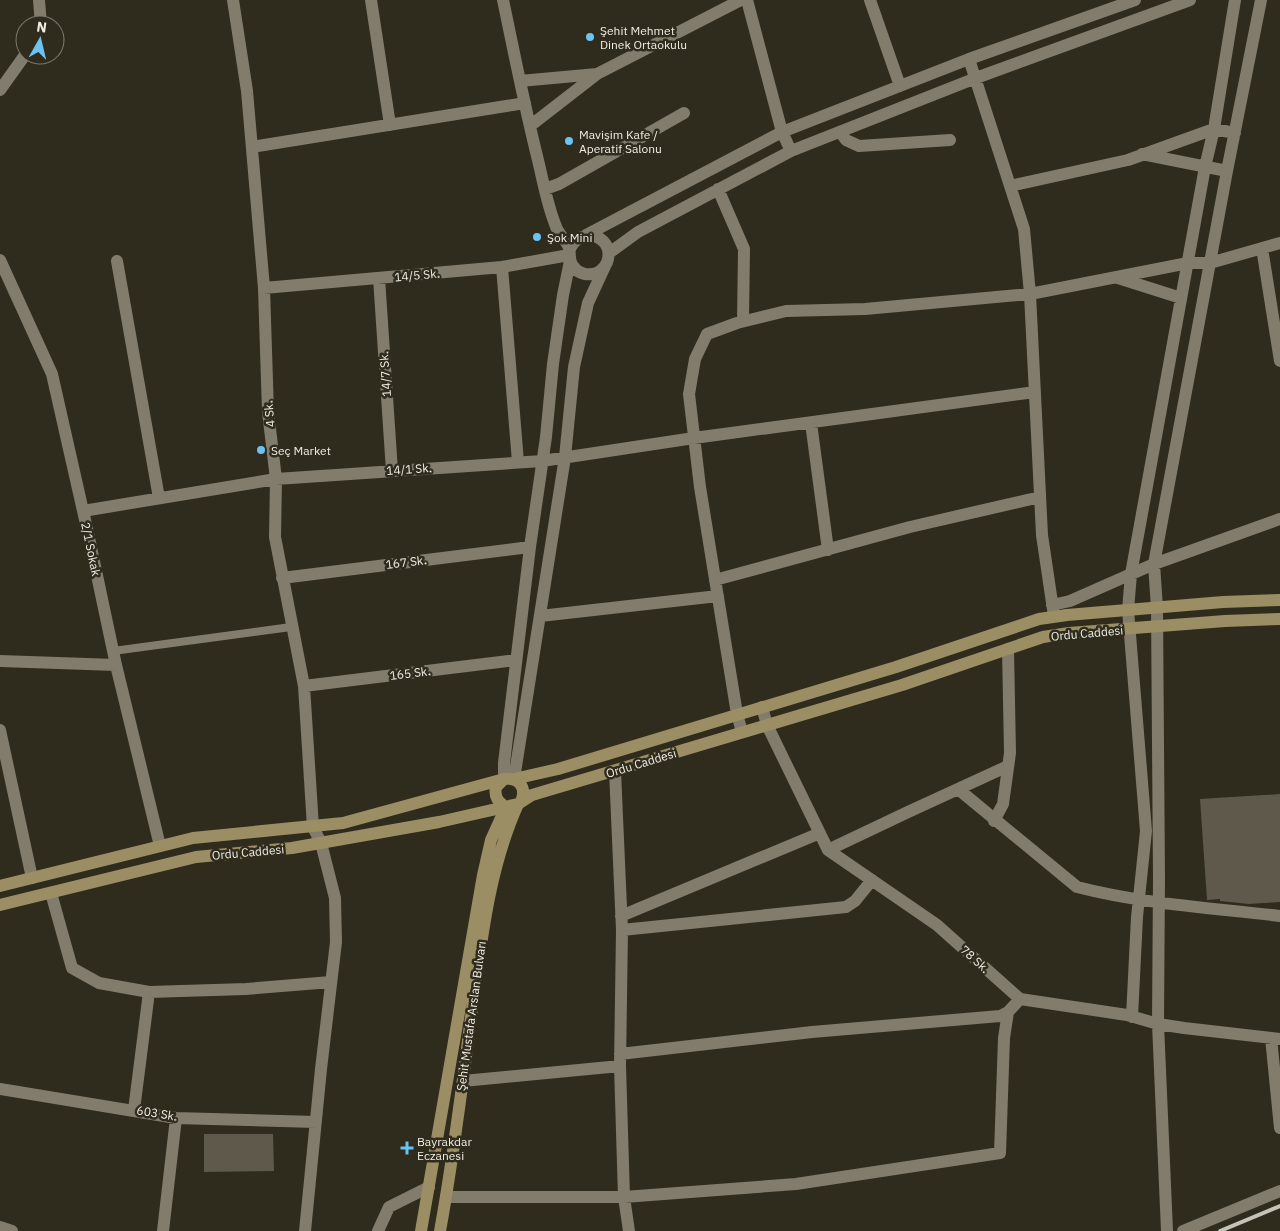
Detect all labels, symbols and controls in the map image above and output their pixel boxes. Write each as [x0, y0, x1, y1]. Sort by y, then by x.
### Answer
north arrow [15, 15, 65, 65]
text: N [36, 18, 48, 37]
place label: Şehit Mehmet Dinek Ortaokulu [600, 23, 687, 52]
marker: Şehit Mehmet Dinek Ortaokulu [584, 31, 596, 43]
place label: Mavişim Kafe / Aperatif Salonu [579, 127, 662, 156]
marker: Mavişim Kafe / Aperatif Salonu [563, 135, 575, 147]
place label: Şok Mini [547, 230, 592, 245]
marker: Şok Mini [531, 231, 543, 243]
street label: 14/5 Sk. [394, 266, 440, 284]
street label: 14/7 Sk. [376, 351, 394, 397]
street label: 4 Sk. [260, 400, 278, 428]
place label: Seç Market [271, 443, 331, 458]
marker: Seç Market [255, 444, 267, 456]
street label: 14/1 Sk. [386, 460, 432, 478]
street label: 2/1 Sokak [78, 521, 104, 578]
street label: 167 Sk. [385, 552, 427, 572]
street label: Ordu Caddesi [1050, 622, 1124, 644]
street label: 165 Sk. [389, 663, 431, 683]
street label: Ordu Caddesi [604, 745, 678, 781]
street label: Ordu Caddesi [211, 841, 285, 863]
street label: Şehit Mustafa Arslan Bulvarı [453, 940, 489, 1092]
street label: 78 Sk. [957, 942, 993, 976]
street label: 603 Sk. [136, 1102, 178, 1124]
place label: Bayrakdar Eczanesi [417, 1134, 472, 1163]
marker: Bayrakdar Eczanesi [401, 1142, 413, 1154]

